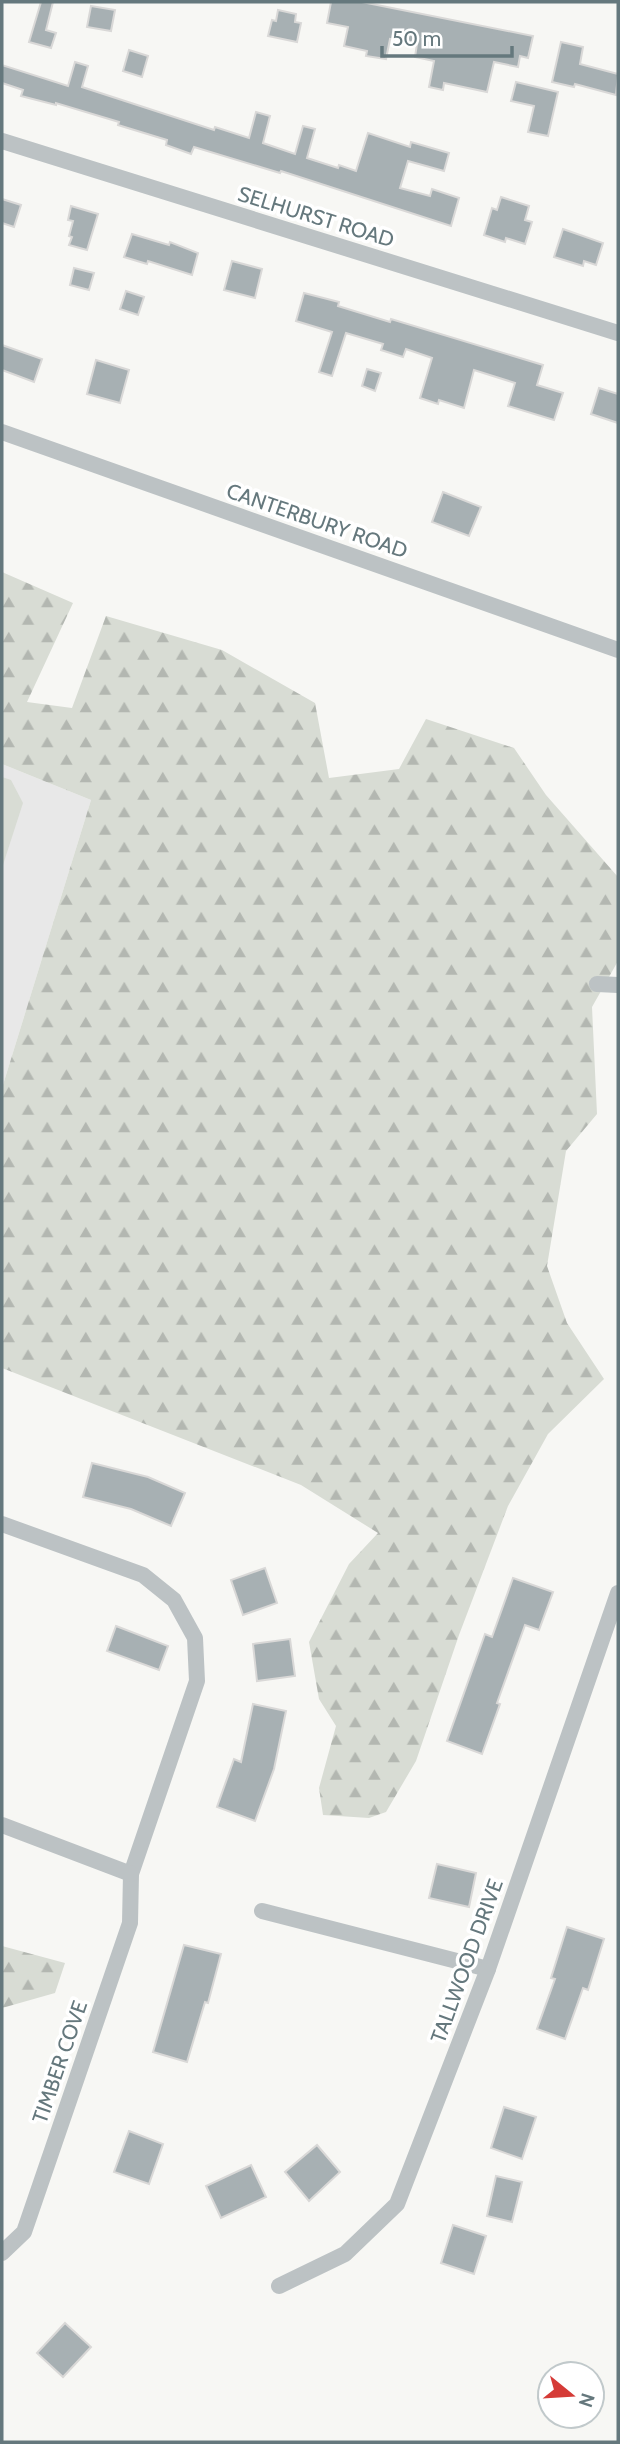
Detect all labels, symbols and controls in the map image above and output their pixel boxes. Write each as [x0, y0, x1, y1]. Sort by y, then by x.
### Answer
scale bar [382, 14, 512, 58]
text: 50 m [392, 26, 441, 51]
street label: SELHURST ROAD [235, 181, 397, 252]
street label: CANTERBURY ROAD [223, 478, 411, 563]
street label: TALLWOOD DRIVE [425, 1875, 508, 2046]
street label: TIMBER COVE [27, 1997, 92, 2126]
north arrow [536, 2360, 606, 2430]
text: N [574, 2390, 600, 2410]

